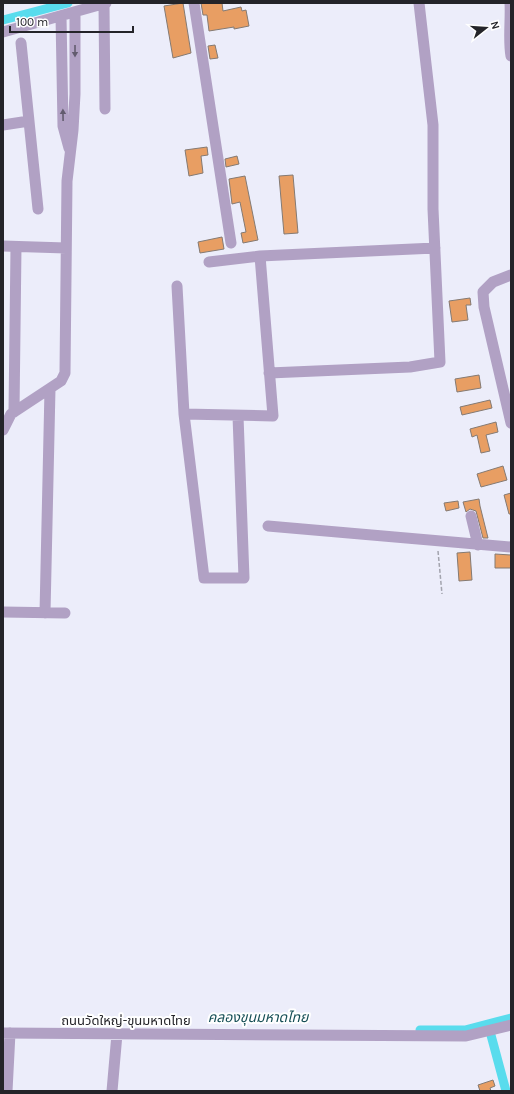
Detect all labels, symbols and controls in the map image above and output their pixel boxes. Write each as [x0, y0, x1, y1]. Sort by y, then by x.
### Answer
scale bar [10, 8, 133, 34]
north arrow [466, 8, 506, 48]
text: 100 m [16, 15, 48, 29]
text: N [488, 20, 502, 31]
one-way arrow [72, 45, 78, 58]
one-way arrow [60, 108, 66, 121]
water label: คลองขุนมหาดไทย [208, 1009, 310, 1026]
street label: ถนนวัดใหญ่-ขุนมหาดไทย [61, 1013, 191, 1028]

